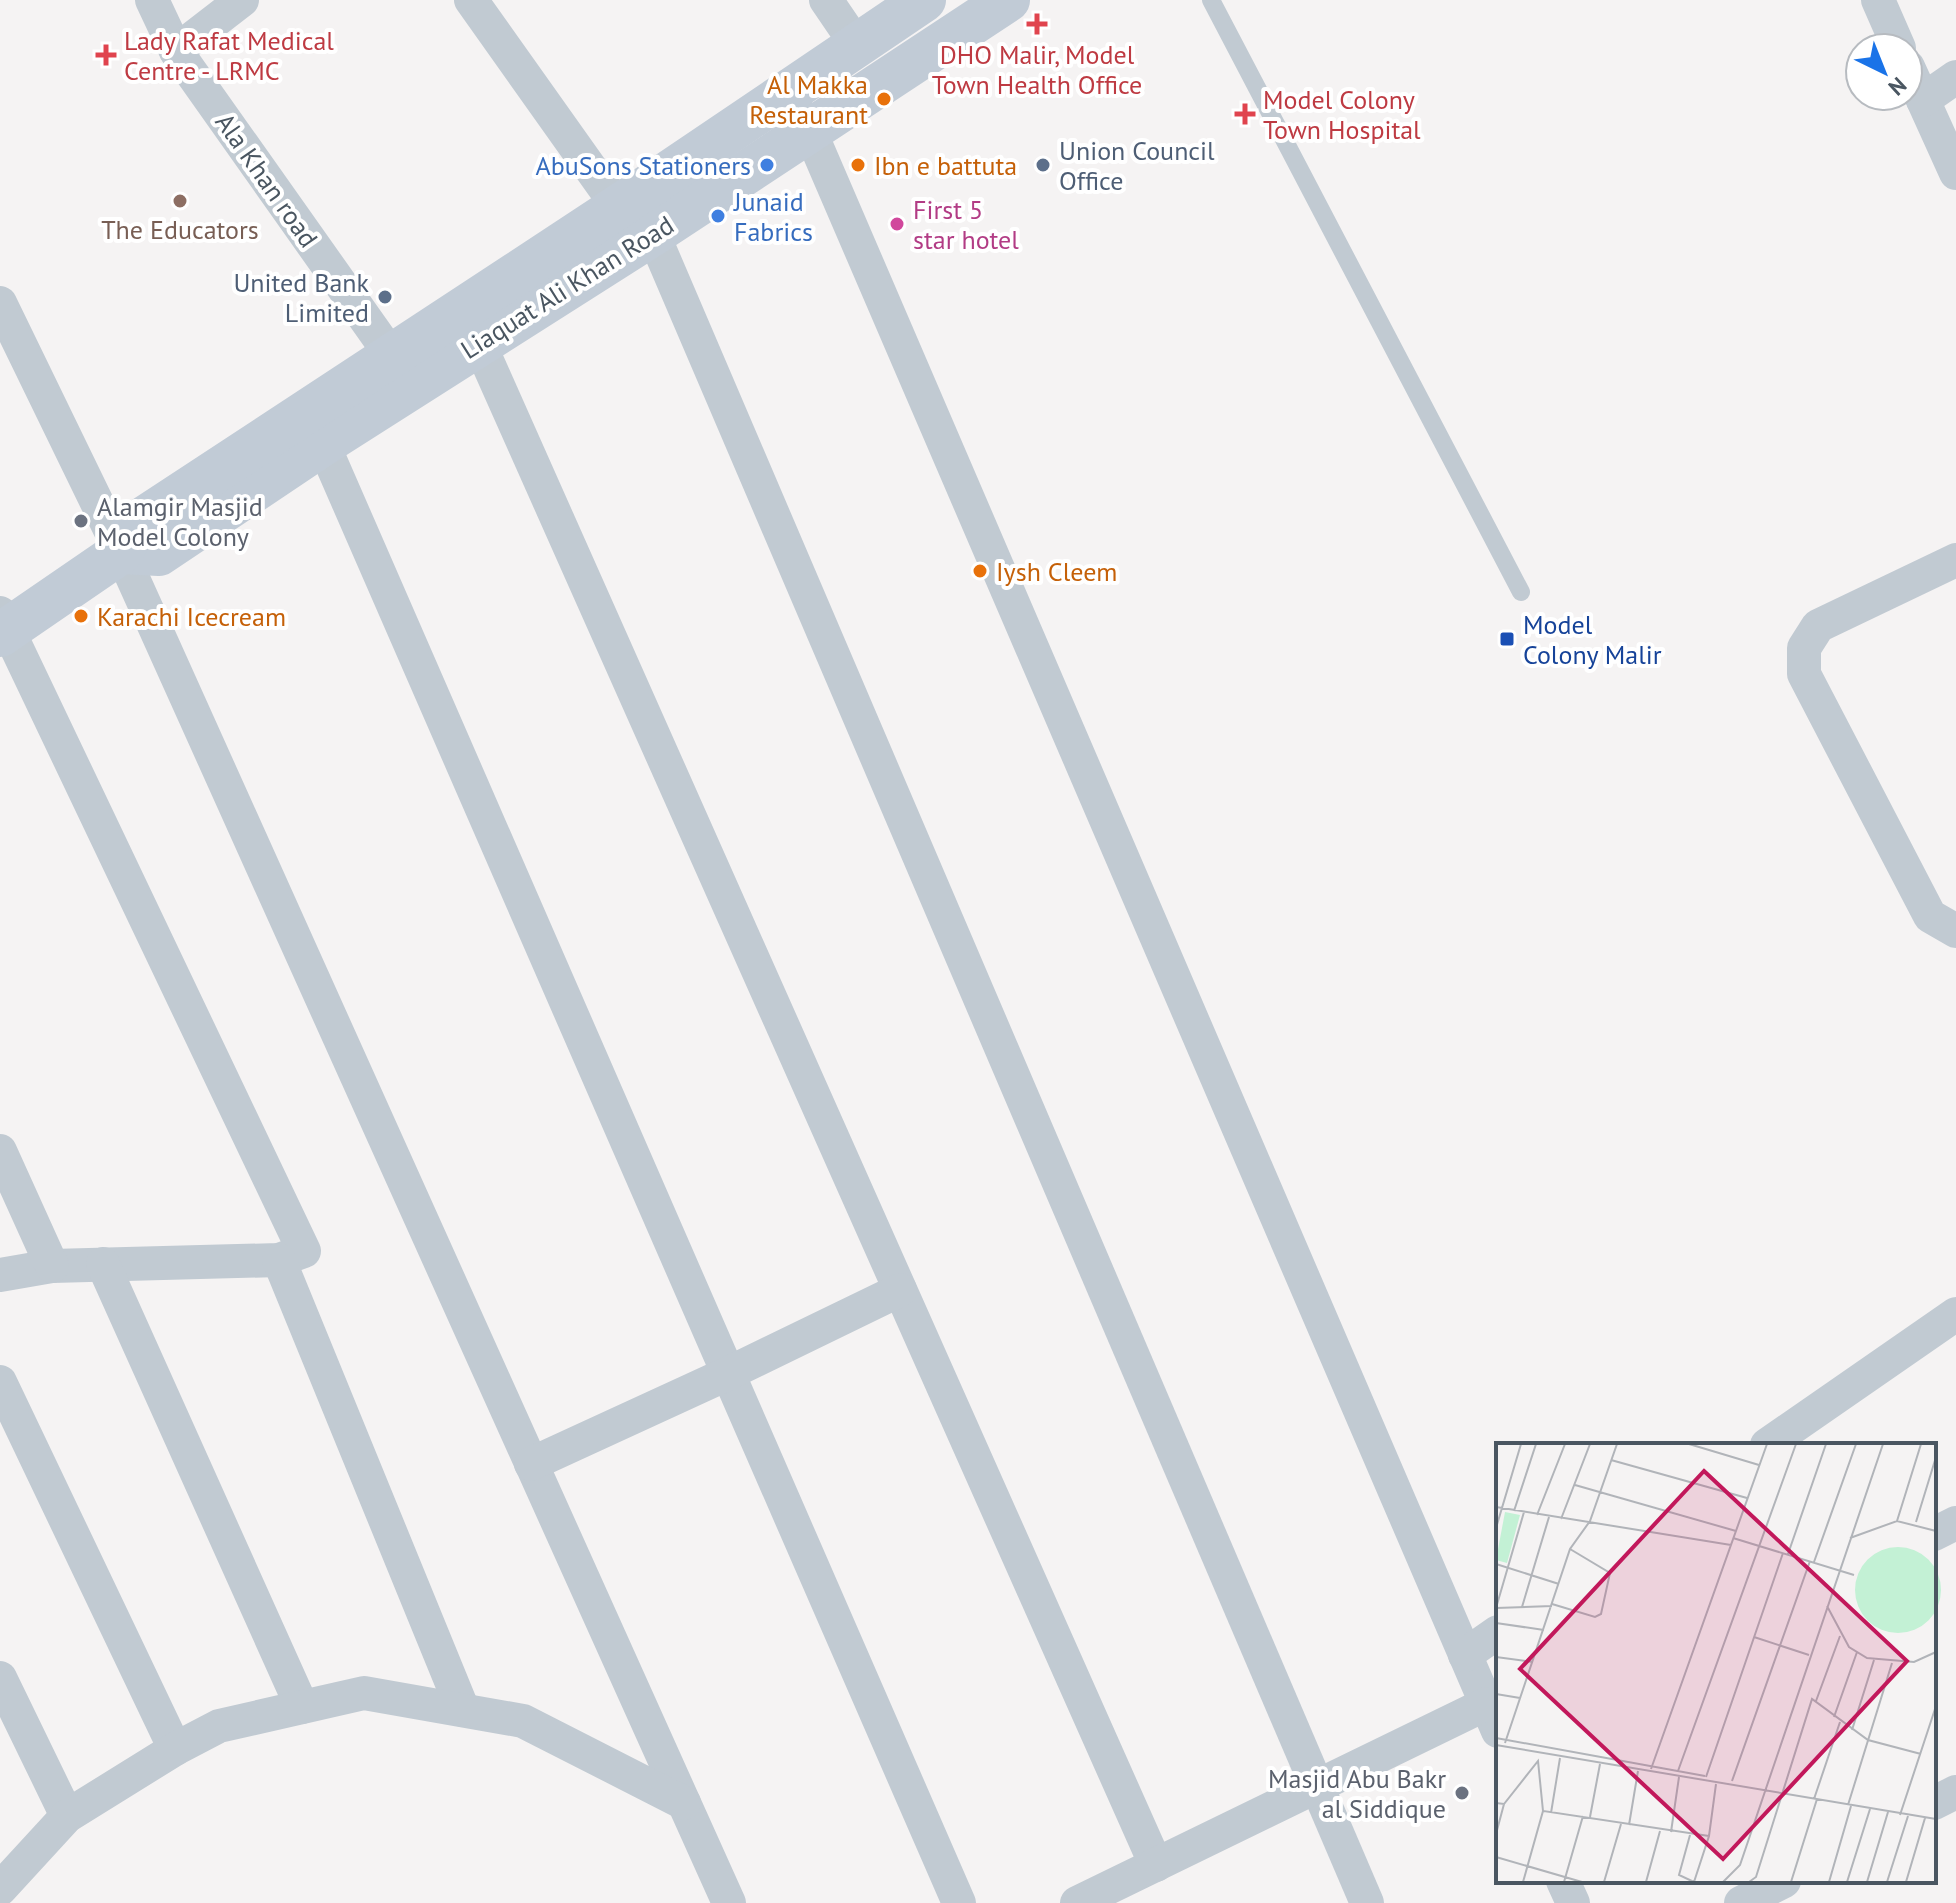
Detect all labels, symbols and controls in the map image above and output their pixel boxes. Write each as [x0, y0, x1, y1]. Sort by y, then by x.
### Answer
marker: DHO Malir, Model Town Health Office [1026, 13, 1048, 35]
place label: Lady Rafat Medical Centre - LRMC [124, 24, 334, 87]
north arrow [1844, 32, 1924, 112]
place label: DHO Malir, Model Town Health Office [932, 38, 1142, 101]
marker: Lady Rafat Medical Centre - LRMC [95, 44, 117, 66]
place label: Al Makka Restaurant [749, 68, 868, 131]
text: N [1883, 71, 1912, 102]
place label: Model Colony Town Hospital [1263, 83, 1421, 146]
marker: Al Makka Restaurant [875, 90, 893, 108]
marker: Model Colony Town Hospital [1234, 103, 1256, 125]
street label: Ala Khan road [209, 106, 325, 254]
place label: Union Council Office [1059, 134, 1215, 197]
place label: AbuSons Stationers [535, 149, 751, 182]
place label: Ibn e battuta [874, 149, 1017, 182]
marker: AbuSons Stationers [758, 156, 776, 174]
marker: Ibn e battuta [849, 156, 867, 174]
marker: Union Council Office [1034, 156, 1052, 174]
place label: Junaid Fabrics [733, 185, 813, 248]
marker: The Educators [171, 192, 189, 210]
place label: First 5 star hotel [913, 193, 1019, 256]
marker: Junaid Fabrics [709, 207, 727, 225]
street label: Liaquat Ali Khan Road [454, 208, 680, 366]
place label: The Educators [101, 213, 259, 246]
marker: First 5 star hotel [888, 215, 906, 233]
place label: United Bank Limited [233, 266, 370, 329]
marker: United Bank Limited [376, 288, 394, 306]
place label: Alamgir Masjid Model Colony [97, 490, 263, 553]
marker: Alamgir Masjid Model Colony [72, 512, 90, 530]
place label: Iysh Cleem [996, 555, 1117, 588]
marker: Iysh Cleem [971, 562, 989, 580]
place label: Karachi Icecream [97, 600, 286, 633]
marker: Karachi Icecream [72, 607, 90, 625]
place label: Model Colony Malir [1523, 608, 1662, 671]
marker: Model Colony Malir [1498, 630, 1516, 648]
inset map [1496, 1443, 1936, 1883]
place label: Masjid Abu Bakr al Siddique [1268, 1762, 1446, 1825]
marker: Masjid Abu Bakr al Siddique [1453, 1784, 1471, 1802]

